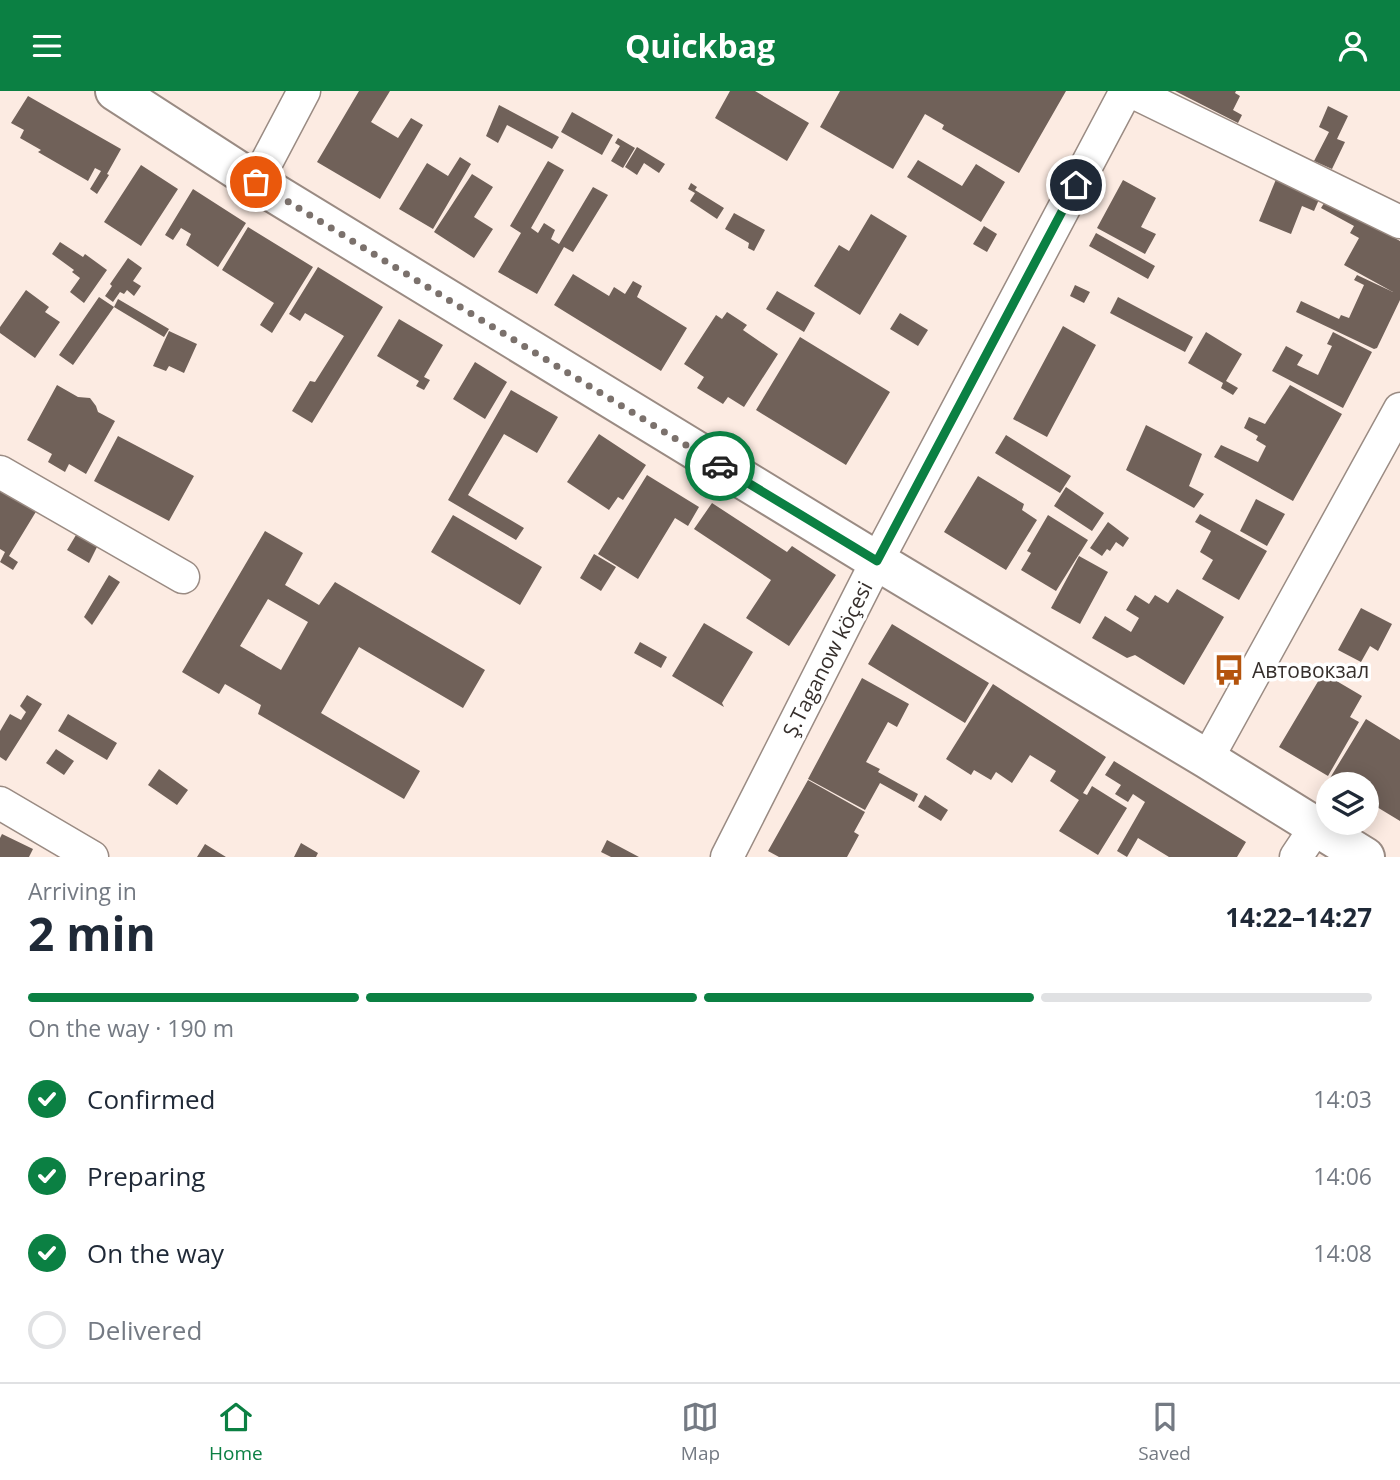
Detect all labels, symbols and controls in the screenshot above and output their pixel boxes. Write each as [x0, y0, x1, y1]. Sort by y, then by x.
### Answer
text: Quickbag [625, 24, 775, 67]
icon: menu [28, 27, 66, 65]
icon: person [1334, 27, 1372, 65]
pin [226, 152, 286, 212]
pin [1046, 155, 1106, 215]
icon: bag [237, 163, 275, 201]
icon: home [1057, 166, 1095, 204]
courier [685, 431, 755, 501]
icon: car [701, 447, 739, 485]
street label: Ş.Taganow köçesi [776, 576, 878, 742]
bus stop icon: Автовокзал [1212, 653, 1246, 687]
place label: Автовокзал [1252, 656, 1369, 684]
map controls [1316, 772, 1379, 835]
button: layers [1316, 772, 1379, 835]
text: Arriving in [28, 875, 137, 907]
text: 14:22–14:27 [1225, 899, 1372, 935]
text: 2 min [28, 902, 156, 964]
text: On the way · 190 m [28, 1012, 234, 1044]
icon: check [28, 1080, 66, 1118]
text: Confirmed [87, 1081, 215, 1117]
text: 14:03 [1313, 1083, 1372, 1115]
icon: check [28, 1157, 66, 1195]
text: Preparing [87, 1158, 205, 1194]
text: 14:06 [1313, 1160, 1372, 1192]
icon: check [28, 1234, 66, 1272]
text: On the way [87, 1235, 224, 1271]
text: 14:08 [1313, 1237, 1372, 1269]
text: Delivered [87, 1312, 202, 1348]
tab: Home [209, 1398, 263, 1466]
tab: Map [681, 1398, 720, 1466]
tab: Saved [1138, 1398, 1191, 1466]

